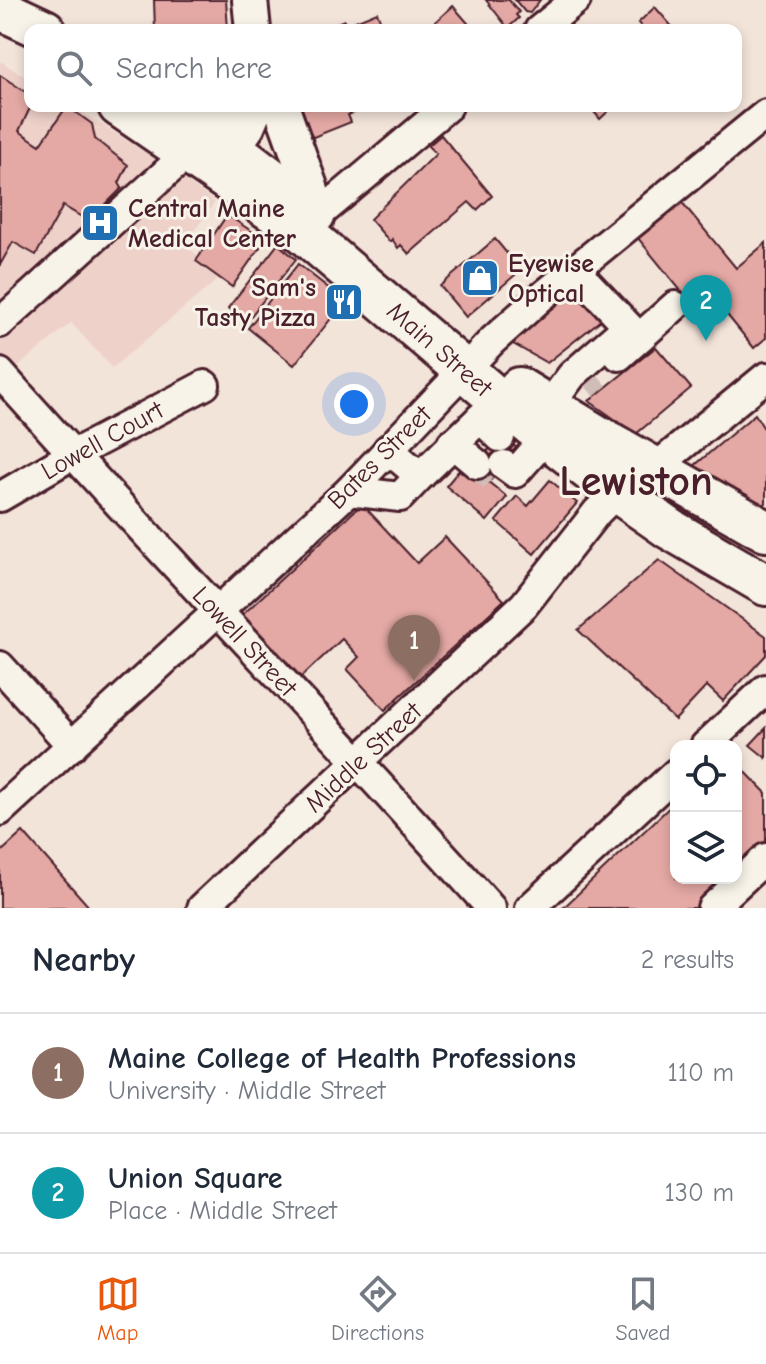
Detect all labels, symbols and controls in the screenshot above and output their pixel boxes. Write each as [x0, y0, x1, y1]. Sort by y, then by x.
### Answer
search box [24, 24, 742, 112]
icon: search [52, 46, 96, 90]
text: Search here [116, 51, 272, 86]
place label: Central Maine Medical Center [128, 194, 297, 254]
hospital icon: Central Maine Medical Center [79, 202, 121, 244]
place label: Eyewise Optical [508, 249, 594, 309]
shop icon: Eyewise Optical [459, 257, 501, 299]
place label: Sam's Tasty Pizza [195, 273, 316, 333]
pin: 2 [680, 275, 732, 341]
restaurant icon: Sam's Tasty Pizza [323, 281, 365, 323]
street label: Main Street [381, 296, 499, 405]
your location [334, 384, 374, 424]
street label: Lowell Court [36, 394, 170, 487]
street label: Bates Street [322, 399, 439, 516]
district label: Lewiston [559, 457, 713, 506]
street label: Lowell Street [186, 580, 304, 704]
pin: 1 [388, 615, 440, 681]
street label: Middle Street [299, 695, 429, 819]
map controls [670, 740, 742, 884]
button: locate [670, 740, 742, 812]
button: layers [670, 812, 742, 884]
text: Nearby [32, 940, 135, 980]
text: 2 results [641, 945, 734, 975]
text: Maine College of Health Professions [108, 1041, 576, 1076]
text: 1 [53, 1058, 63, 1088]
text: 110 m [667, 1058, 734, 1088]
text: University · Middle Street [108, 1076, 385, 1106]
text: Union Square [108, 1161, 283, 1196]
text: 2 [52, 1178, 64, 1208]
text: 130 m [665, 1178, 734, 1208]
text: Place · Middle Street [108, 1196, 337, 1226]
tab: Map [96, 1272, 140, 1346]
tab: Directions [331, 1272, 424, 1346]
tab: Saved [615, 1272, 670, 1346]

